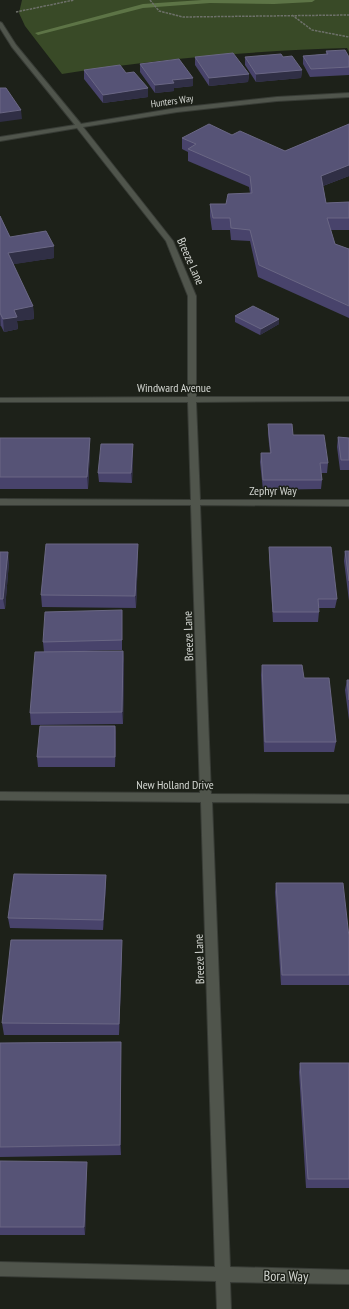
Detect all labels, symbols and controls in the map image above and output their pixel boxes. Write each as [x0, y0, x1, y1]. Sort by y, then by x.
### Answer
street label: Hunters Way [150, 92, 194, 110]
street label: Breeze Lane [174, 235, 208, 287]
street label: Windward Avenue [137, 380, 211, 395]
street label: Zephyr Way [249, 483, 297, 498]
street label: Breeze Lane [180, 611, 196, 661]
street label: New Holland Drive [136, 777, 214, 792]
street label: Breeze Lane [191, 934, 207, 984]
street label: Bora Way [264, 1267, 309, 1285]

